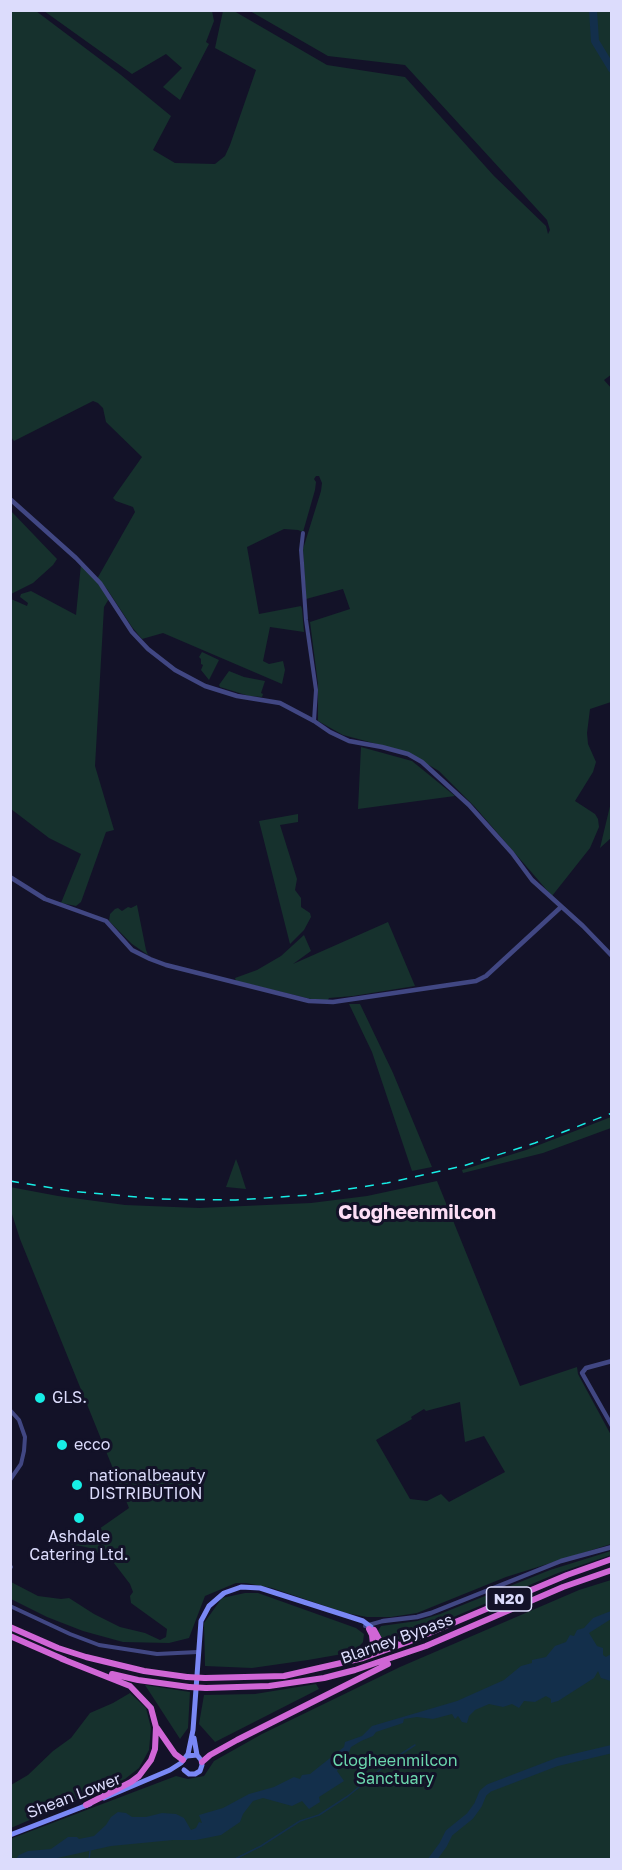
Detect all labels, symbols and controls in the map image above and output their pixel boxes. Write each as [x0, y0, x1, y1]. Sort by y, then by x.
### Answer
district label: Clogheenmilcon [338, 1201, 496, 1225]
place label: GLS. [52, 1388, 87, 1408]
marker: GLS. [33, 1391, 47, 1405]
place label: ecco [74, 1435, 110, 1455]
marker: ecco [55, 1438, 69, 1452]
place label: nationalbeauty DISTRIBUTION [89, 1466, 206, 1504]
marker: nationalbeauty DISTRIBUTION [70, 1478, 84, 1492]
marker: Ashdale Catering Ltd. [72, 1511, 86, 1525]
place label: Ashdale Catering Ltd. [29, 1527, 129, 1565]
road number: N20 [486, 1587, 532, 1611]
street label: Blarney Bypass [338, 1610, 456, 1668]
park label: Clogheenmilcon Sanctuary [332, 1751, 458, 1789]
street label: Shean Lower [24, 1769, 124, 1823]

